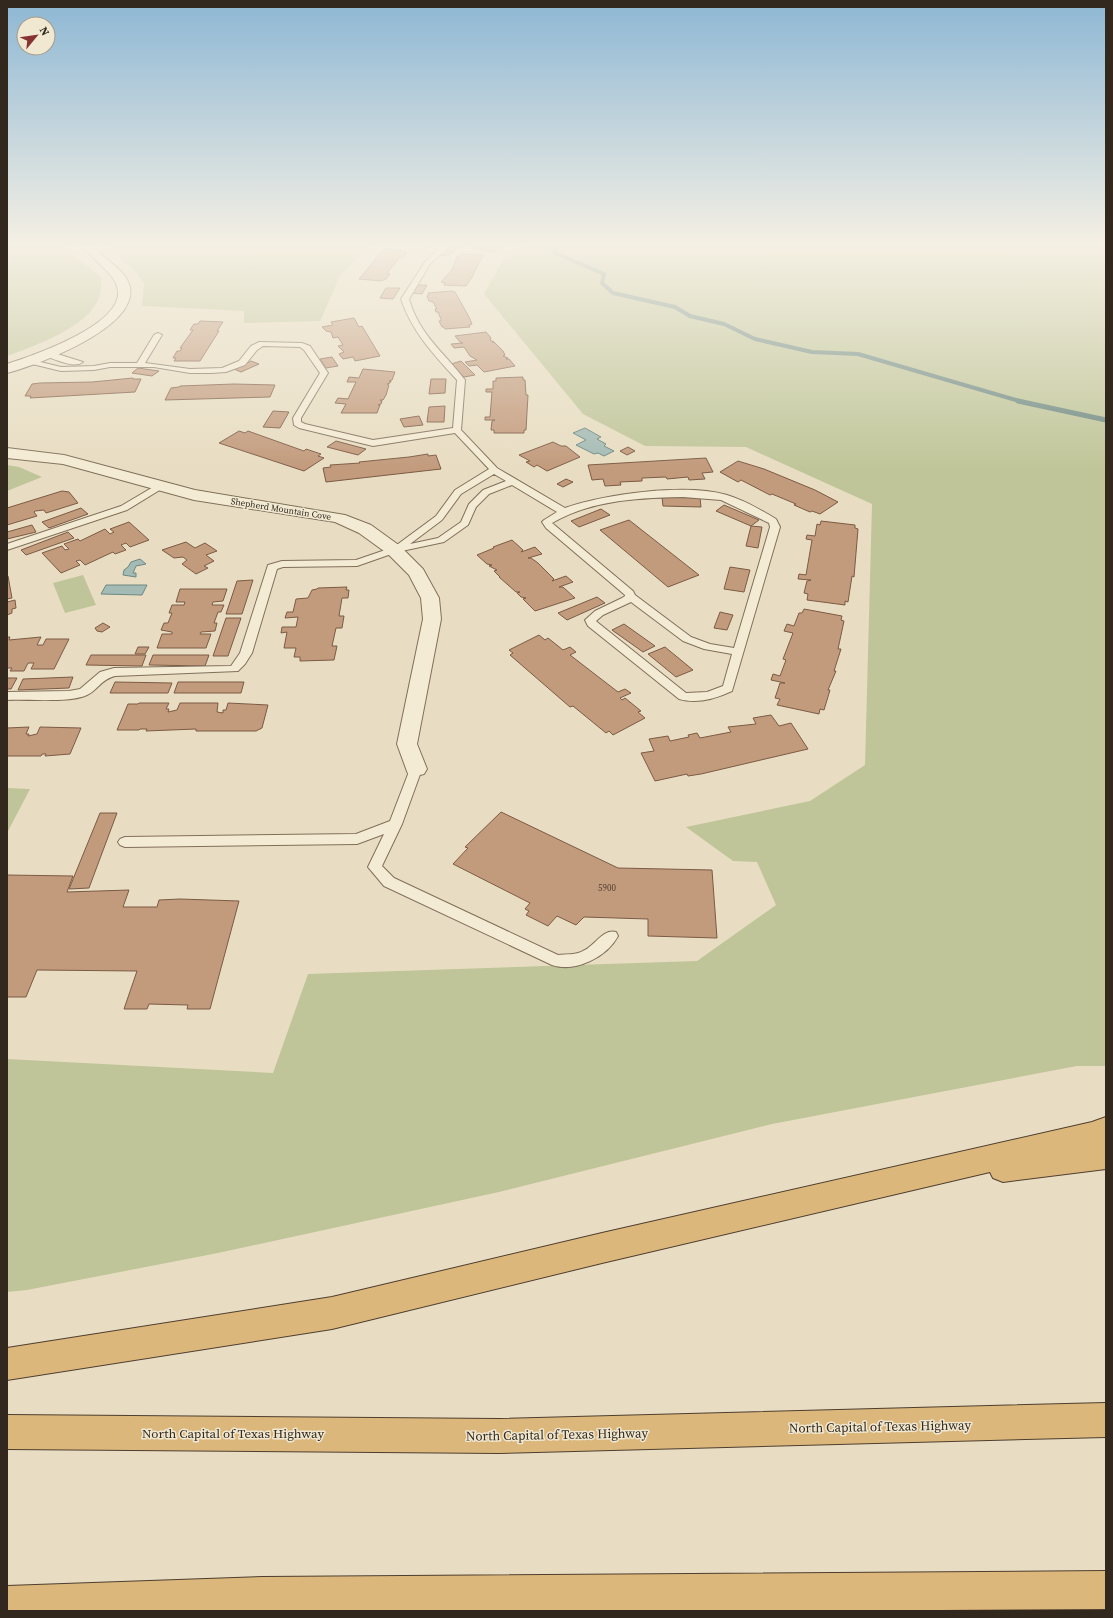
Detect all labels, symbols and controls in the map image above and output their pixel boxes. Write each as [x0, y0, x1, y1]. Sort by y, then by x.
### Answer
north arrow [16, 16, 56, 56]
text: N [36, 24, 53, 39]
street label: Shepherd Mountain Cove [230, 495, 332, 523]
house number: 5900 [598, 882, 616, 894]
street label: North Capital of Texas Highway [789, 1416, 972, 1437]
street label: North Capital of Texas Highway [466, 1424, 649, 1445]
street label: North Capital of Texas Highway [142, 1425, 324, 1442]

